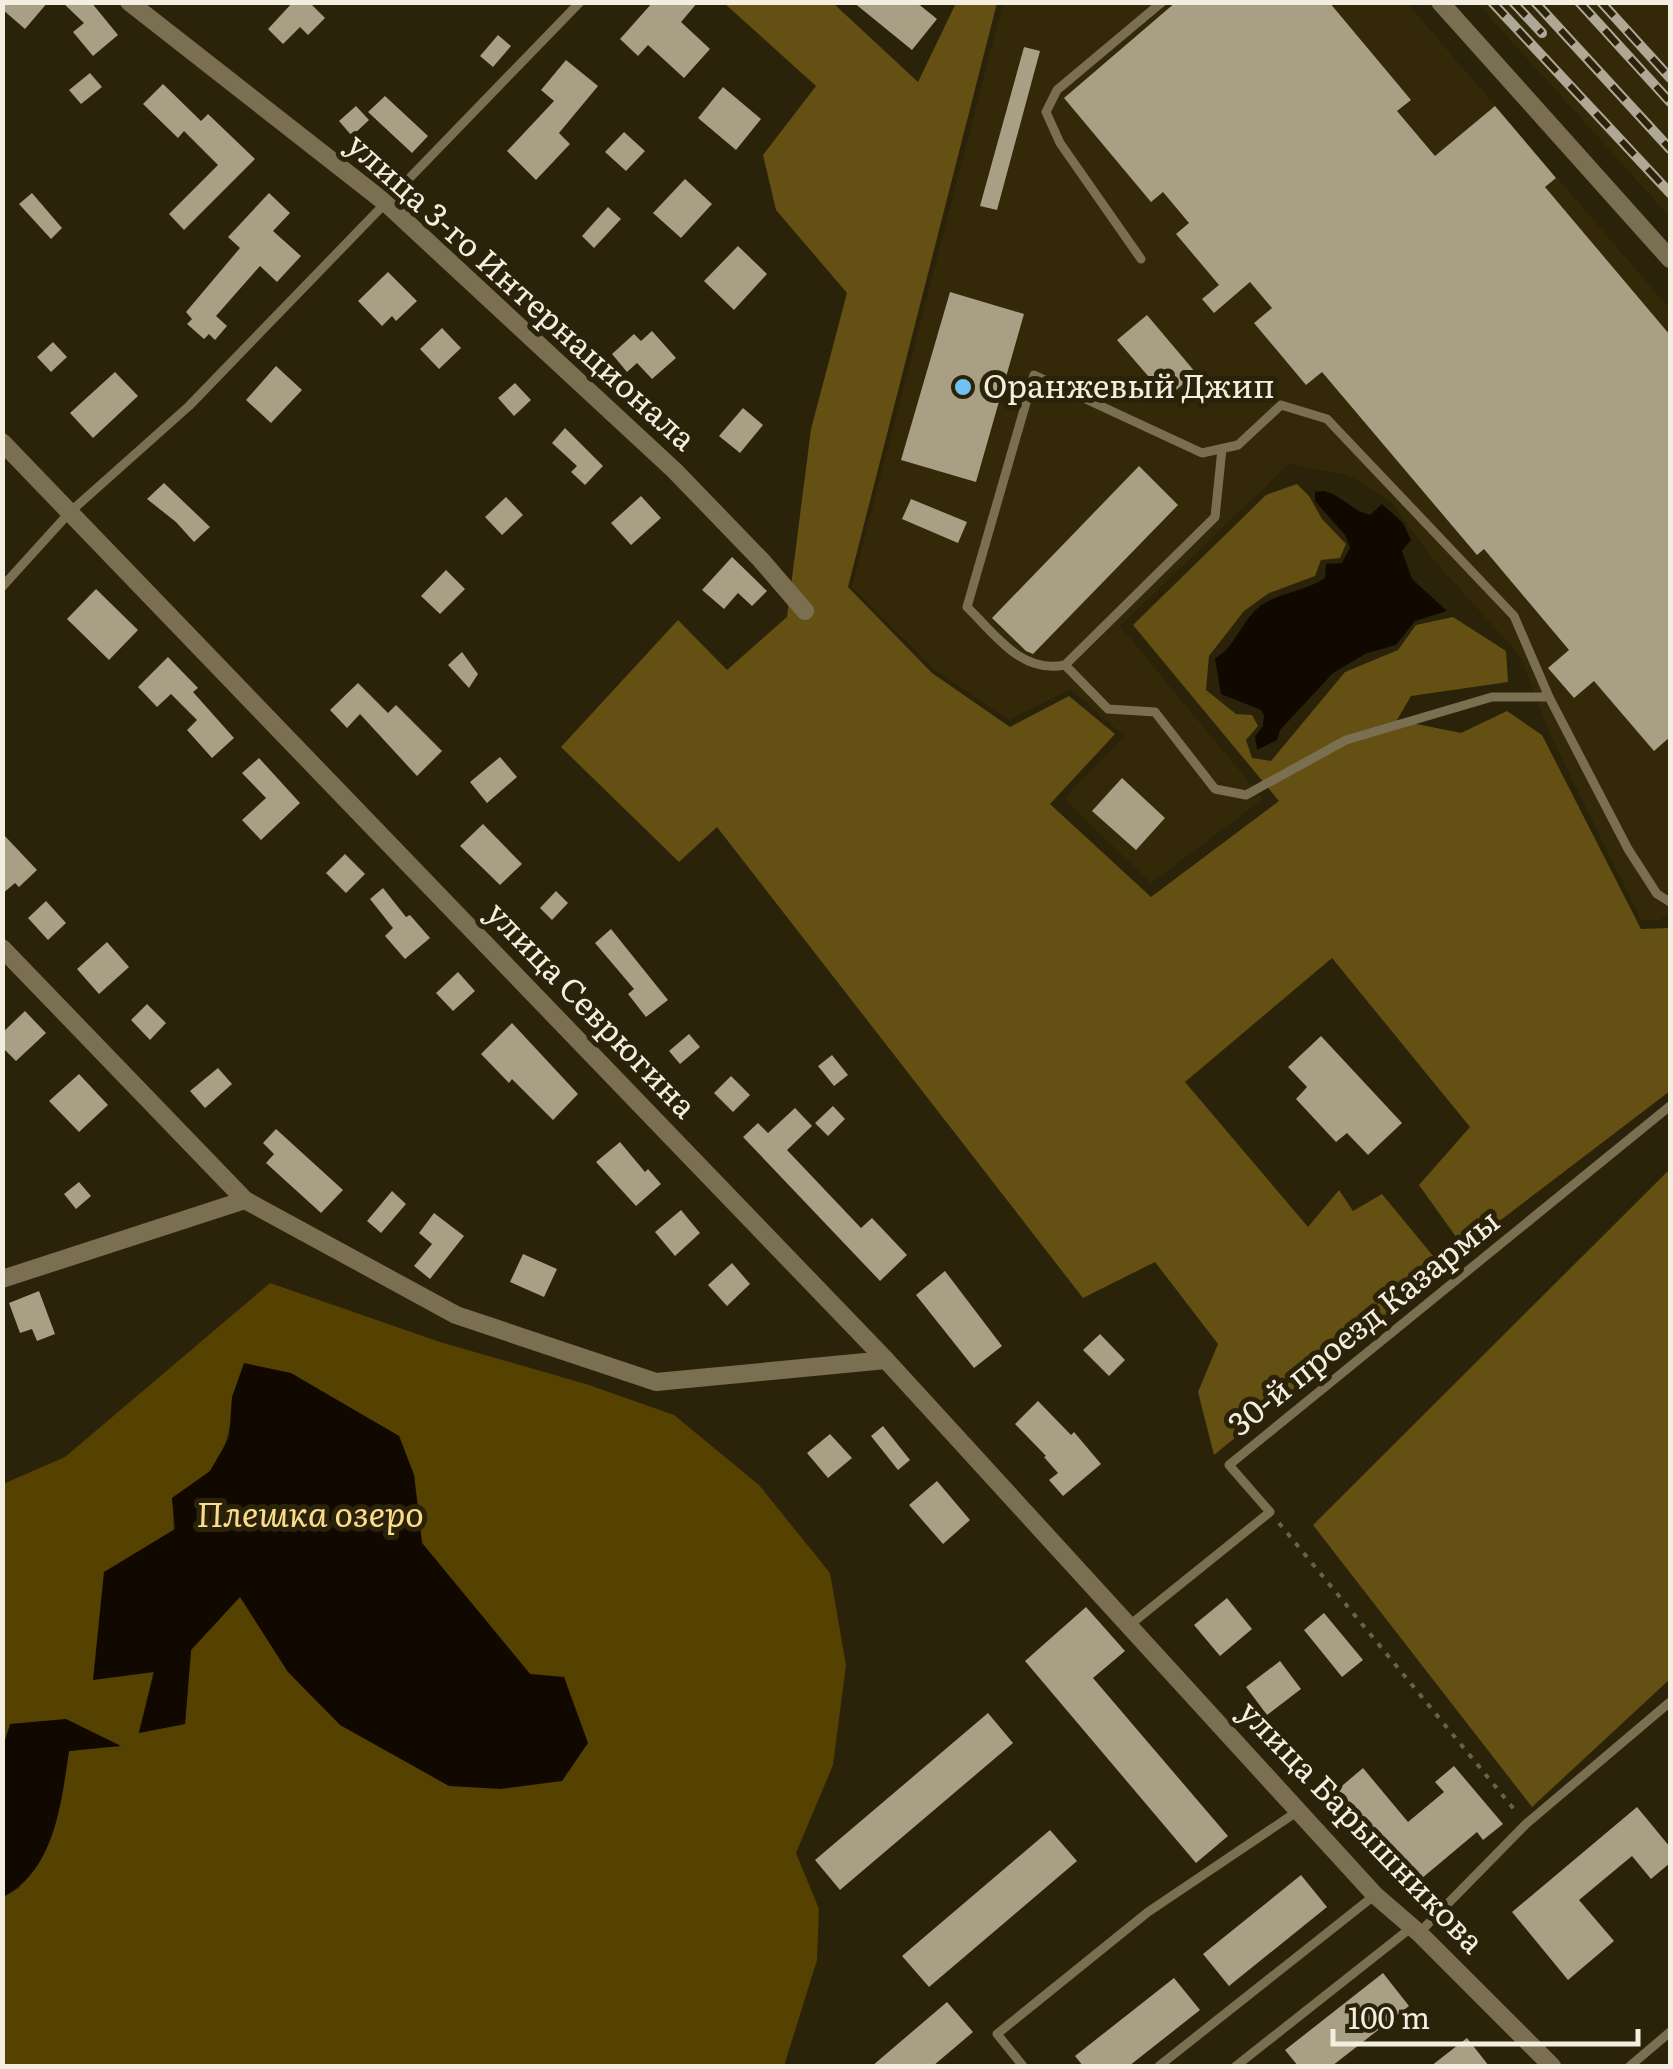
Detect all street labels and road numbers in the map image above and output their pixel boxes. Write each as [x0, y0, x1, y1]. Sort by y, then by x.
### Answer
street label: улица 3-го Интернационала [338, 119, 709, 461]
street label: улица Севрюгина [477, 889, 710, 1128]
street label: 30-й проезд Казармы [1216, 1196, 1508, 1446]
street label: улица Барышникова [1229, 1687, 1498, 1963]

